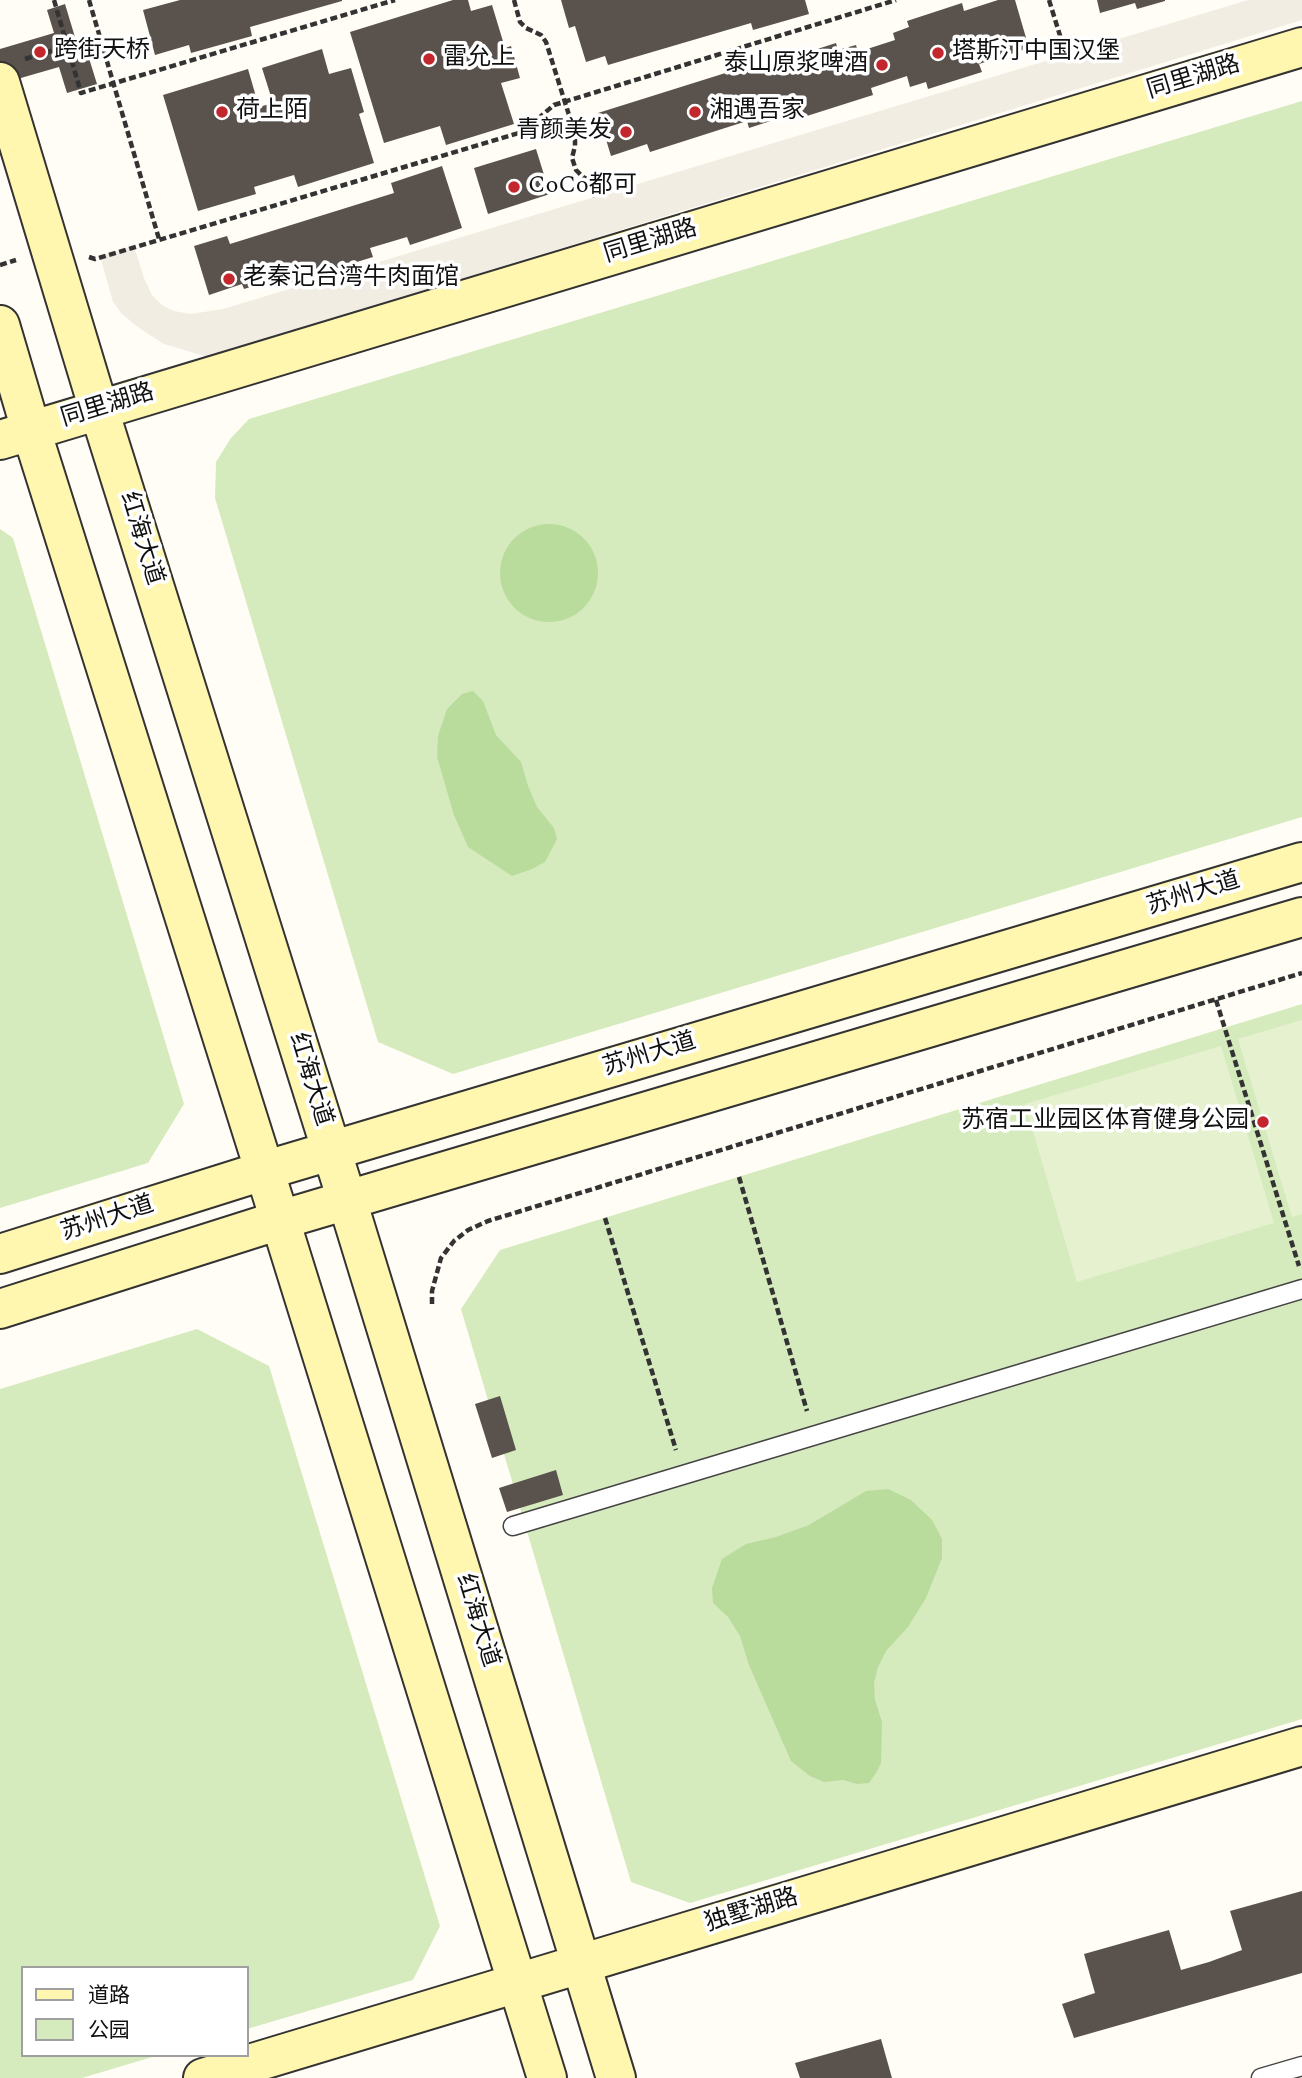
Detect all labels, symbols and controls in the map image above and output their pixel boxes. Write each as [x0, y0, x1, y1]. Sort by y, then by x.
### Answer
place label: 跨街天桥 [54, 38, 150, 66]
place label: 塔斯汀中国汉堡 [952, 39, 1120, 67]
marker: 跨街天桥 [32, 44, 48, 60]
place label: 雷允上 [443, 45, 515, 73]
marker: 塔斯汀中国汉堡 [930, 45, 946, 61]
marker: 雷允上 [421, 51, 437, 67]
place label: 泰山原浆啤酒 [724, 51, 868, 79]
street label: 同里湖路 [1144, 51, 1244, 107]
marker: 泰山原浆啤酒 [874, 57, 890, 73]
place label: 荷上陌 [236, 98, 308, 126]
place label: 湘遇吾家 [709, 98, 805, 126]
marker: 荷上陌 [214, 104, 230, 120]
marker: 湘遇吾家 [687, 104, 703, 120]
place label: 青颜美发 [516, 118, 612, 146]
marker: 青颜美发 [618, 124, 634, 140]
place label: CoCo都可 [528, 173, 637, 201]
marker: CoCo都可 [506, 179, 522, 195]
street label: 同里湖路 [601, 215, 701, 271]
place label: 老秦记台湾牛肉面馆 [243, 265, 459, 293]
marker: 老秦记台湾牛肉面馆 [221, 271, 237, 287]
street label: 同里湖路 [58, 379, 158, 435]
street label: 红海大道 [112, 489, 168, 589]
street label: 苏州大道 [1144, 867, 1244, 923]
street label: 苏州大道 [600, 1028, 700, 1084]
street label: 红海大道 [281, 1030, 337, 1130]
place label: 苏宿工业园区体育健身公园 [961, 1108, 1249, 1136]
marker: 苏宿工业园区体育健身公园 [1255, 1114, 1271, 1130]
street label: 苏州大道 [58, 1191, 158, 1249]
street label: 红海大道 [448, 1571, 504, 1671]
street label: 独墅湖路 [702, 1884, 802, 1940]
legend [21, 1966, 248, 2057]
text: 道路 [88, 1980, 130, 2012]
text: 公园 [88, 2015, 130, 2047]

